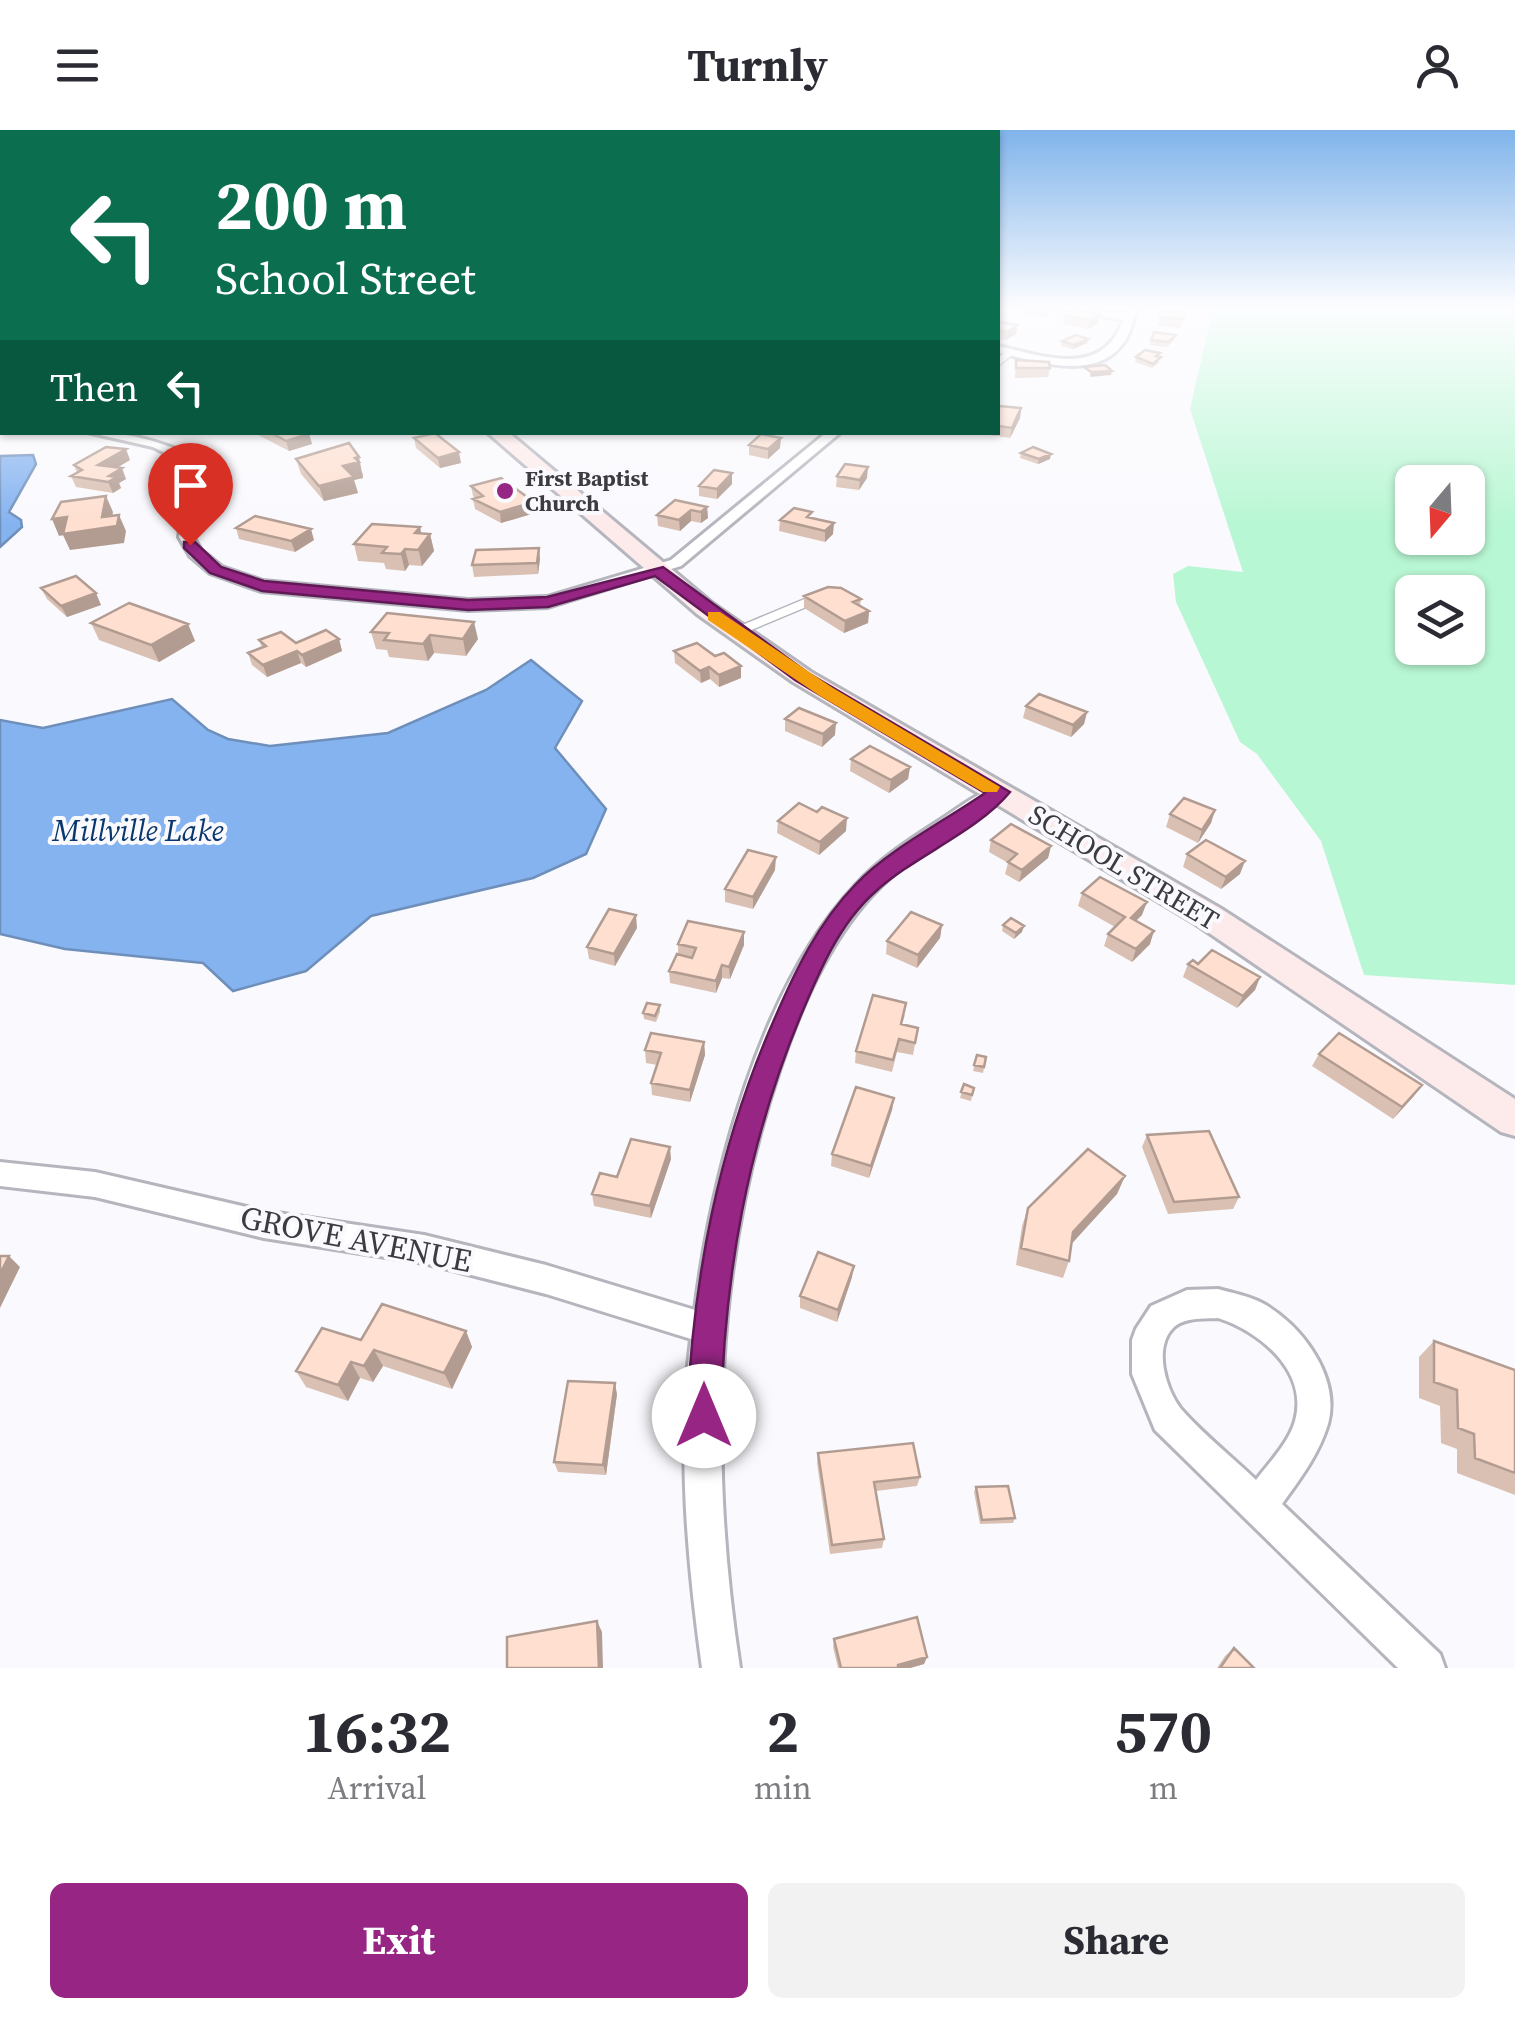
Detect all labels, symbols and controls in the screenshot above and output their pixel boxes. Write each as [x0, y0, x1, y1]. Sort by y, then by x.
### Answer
text: Turnly [687, 34, 828, 96]
icon: menu [50, 38, 105, 93]
icon: person [1410, 38, 1465, 93]
text: 200 m [215, 156, 407, 252]
icon: left [50, 170, 180, 300]
text: School Street [215, 247, 476, 309]
icon: left [158, 360, 213, 415]
text: Then [50, 362, 138, 414]
pin [148, 443, 233, 546]
icon: arrive [163, 458, 218, 513]
place label: First Baptist Church [525, 463, 650, 518]
north arrow [1395, 465, 1485, 555]
map controls [1395, 465, 1485, 665]
marker: First Baptist Church [494, 480, 516, 502]
button: layers [1395, 575, 1485, 665]
street label: SCHOOL STREET [1022, 795, 1226, 939]
water label: Millville Lake [51, 810, 224, 851]
street label: GROVE AVENUE [237, 1195, 475, 1283]
position arrow [652, 1364, 756, 1468]
text: 16:32 [303, 1690, 451, 1772]
text: 2 [766, 1690, 799, 1772]
text: 570 [1115, 1690, 1212, 1772]
text: Arrival [328, 1766, 426, 1810]
text: min [754, 1766, 812, 1810]
text: m [1149, 1766, 1178, 1810]
button: Exit [50, 1883, 748, 1998]
button: Share [768, 1883, 1465, 1998]

